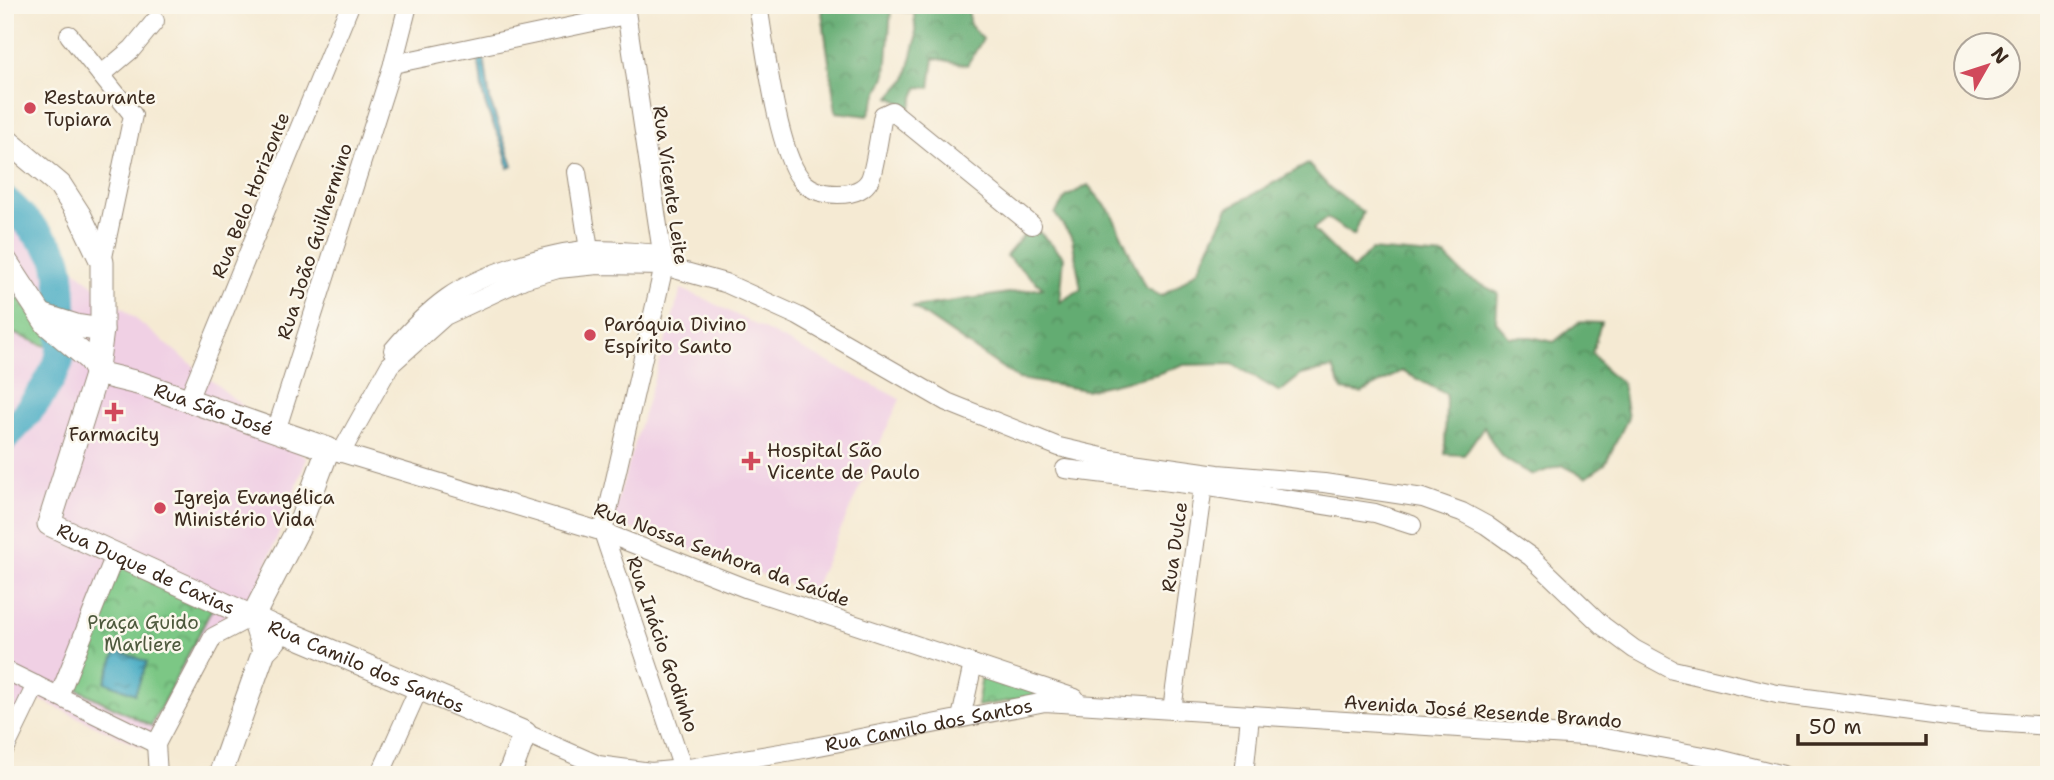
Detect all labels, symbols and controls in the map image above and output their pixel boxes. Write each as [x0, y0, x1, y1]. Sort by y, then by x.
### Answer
north arrow [1952, 32, 2022, 102]
text: N [1985, 42, 2014, 69]
place label: Restaurante Tupiara [44, 85, 156, 132]
marker: Restaurante Tupiara [22, 100, 38, 116]
street label: Rua Vicente Leite [647, 104, 694, 266]
street label: Rua Belo Horizonte [206, 108, 295, 282]
street label: Rua João Guilhermino [271, 140, 358, 343]
place label: Paróquia Divino Espírito Santo [604, 312, 746, 359]
marker: Paróquia Divino Espírito Santo [582, 327, 598, 343]
street label: Rua São José [150, 377, 276, 442]
marker: Farmacity [106, 404, 122, 420]
place label: Farmacity [69, 422, 159, 447]
place label: Hospital São Vicente de Paulo [767, 438, 920, 485]
marker: Hospital São Vicente de Paulo [741, 451, 761, 471]
place label: Igreja Evangélica Ministério Vida [174, 485, 335, 532]
street label: Rua Nossa Senhora da Saúde [590, 496, 853, 613]
marker: Igreja Evangélica Ministério Vida [152, 500, 168, 516]
street label: Rua Dulce [1156, 500, 1193, 594]
street label: Rua Duque de Caxias [53, 517, 239, 620]
street label: Rua Inácio Godinho [621, 553, 704, 736]
park label: Praça Guido Marliere [87, 610, 199, 657]
street label: Rua Camilo dos Santos [264, 614, 468, 719]
street label: Avenida José Resende Brando [1343, 689, 1623, 734]
street label: Rua Camilo dos Santos [823, 693, 1035, 758]
scale bar [1798, 703, 1926, 747]
text: 50 m [1809, 713, 1862, 741]

